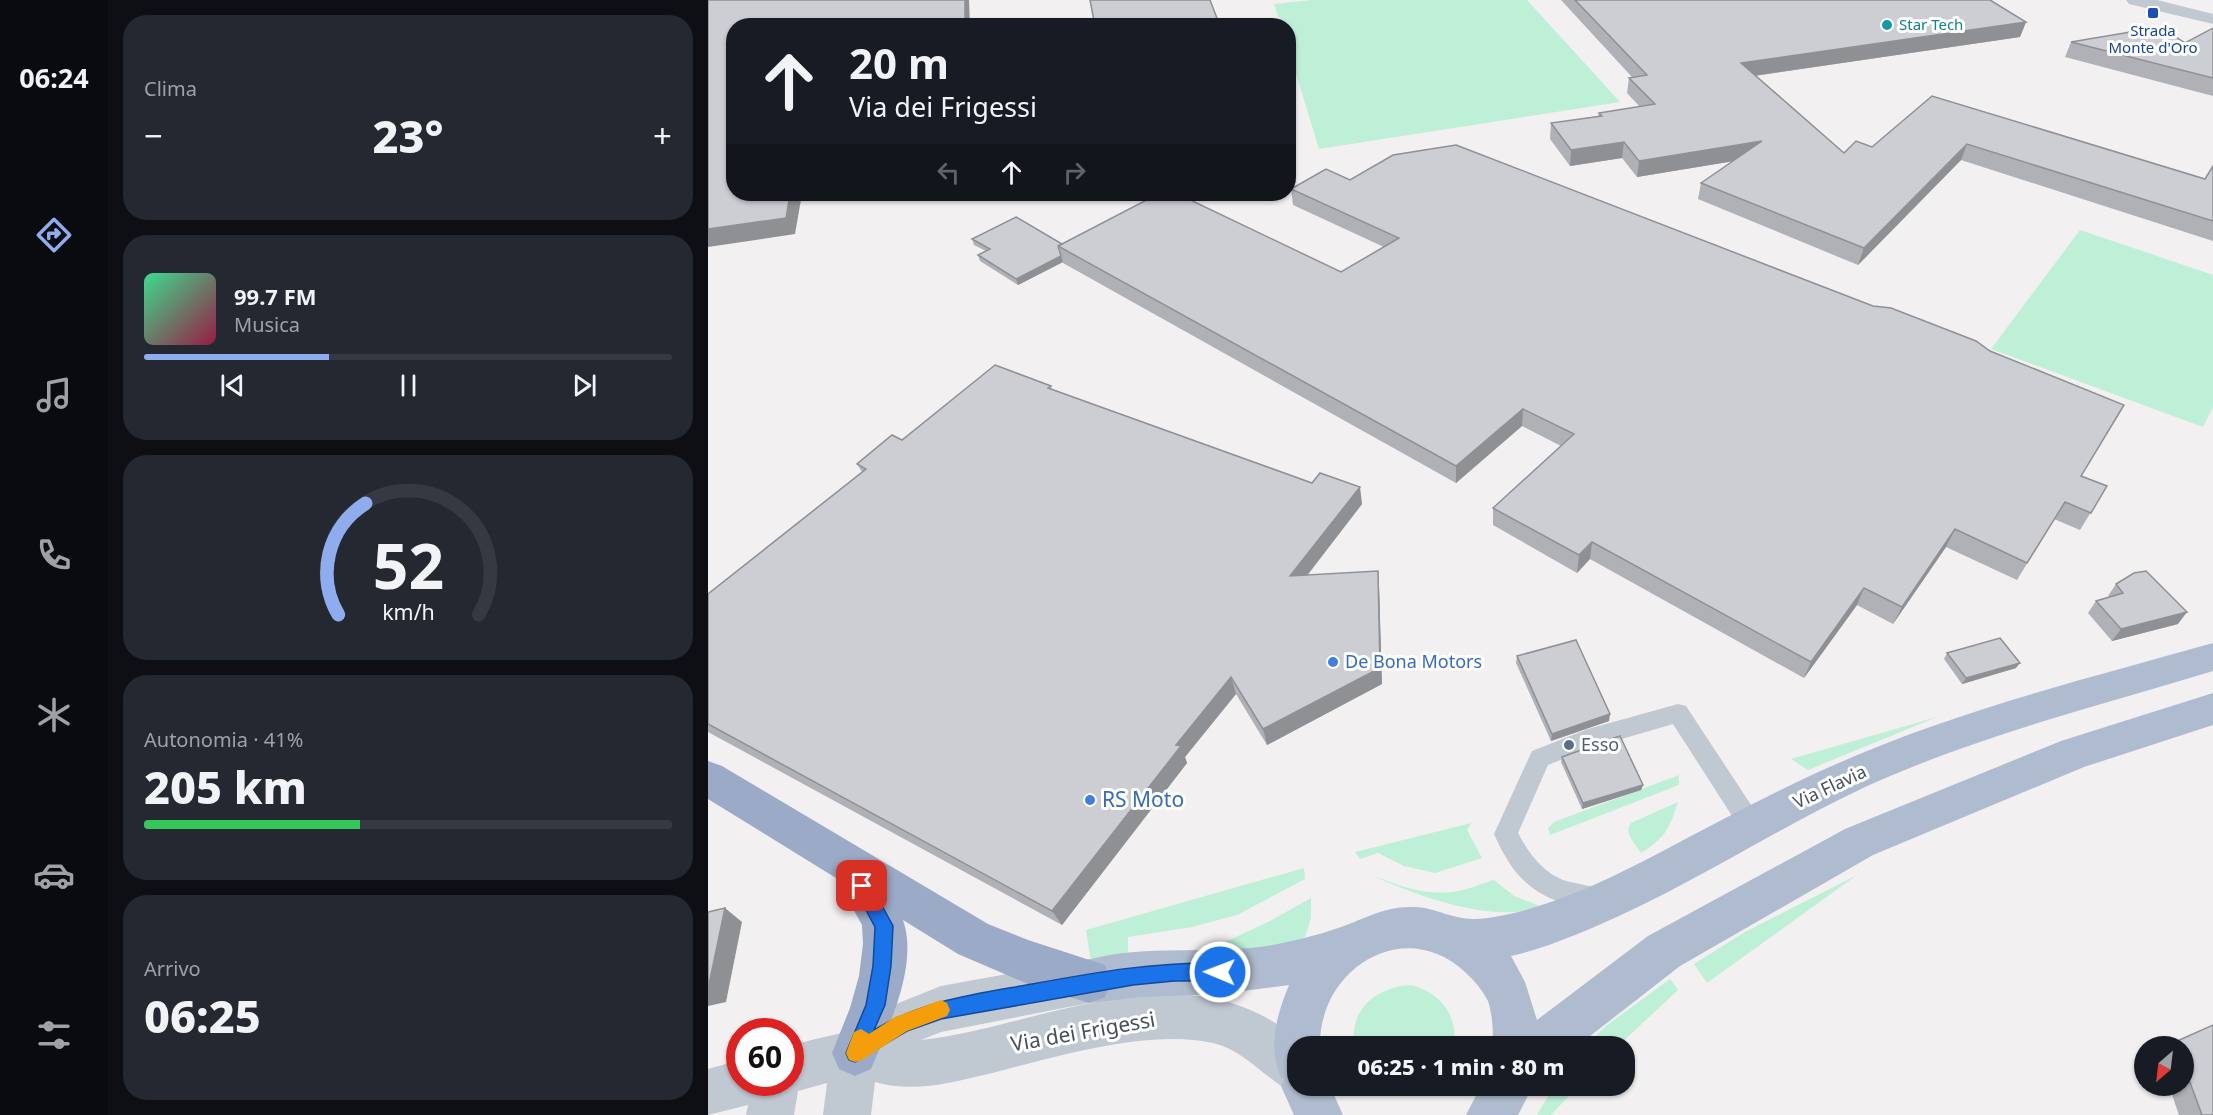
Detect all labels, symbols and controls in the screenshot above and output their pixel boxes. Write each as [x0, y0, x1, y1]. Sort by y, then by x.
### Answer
marker: Strada Monte d'Oro [2146, 6, 2160, 20]
place label: Star Tech [1899, 14, 1963, 34]
marker: Star Tech [1880, 18, 1894, 32]
place label: Strada Monte d'Oro [2108, 20, 2198, 57]
text: 20 m [849, 34, 949, 91]
icon: ahead [750, 42, 828, 120]
text: 06:24 [19, 59, 89, 96]
text: Clima [144, 75, 197, 102]
text: Via dei Frigessi [849, 88, 1037, 125]
text: 23° [372, 105, 444, 166]
text: − [144, 113, 163, 158]
text: + [653, 113, 672, 158]
icon: left [932, 156, 965, 189]
icon: ahead [995, 156, 1028, 189]
icon: right [1058, 156, 1091, 189]
icon: directions [33, 214, 75, 256]
text: 99.7 FM [234, 281, 316, 311]
text: Musica [234, 311, 300, 338]
icon: previous [216, 369, 249, 402]
icon: pause [392, 369, 425, 402]
icon: next [568, 369, 601, 402]
icon: music [33, 374, 75, 416]
text: 52 [372, 522, 444, 607]
icon: phone [33, 534, 75, 576]
text: km/h [382, 597, 434, 626]
place label: De Bona Motors [1345, 649, 1482, 673]
marker: De Bona Motors [1326, 655, 1340, 669]
icon: climate [33, 694, 75, 736]
text: Autonomia · 41% [144, 726, 303, 753]
place label: Esso [1581, 732, 1619, 756]
marker: Esso [1562, 738, 1576, 752]
text: 205 km [144, 756, 307, 817]
street label: Via Flavia [1789, 759, 1870, 813]
place label: RS Moto [1102, 785, 1184, 813]
marker: RS Moto [1083, 793, 1097, 807]
icon: car [33, 854, 75, 896]
pin [836, 860, 887, 911]
icon: arrive [845, 869, 878, 902]
position arrow [1188, 940, 1252, 1004]
text: Arrivo [144, 955, 201, 982]
text: 06:25 [144, 985, 261, 1046]
street label: Via dei Frigessi [1008, 1005, 1157, 1057]
icon: filters [33, 1014, 75, 1056]
speed limit sign: 60 [726, 1018, 804, 1096]
north arrow [2134, 1036, 2194, 1096]
map controls [2134, 1036, 2194, 1096]
text: 06:25 · 1 min · 80 m [1358, 1051, 1564, 1081]

